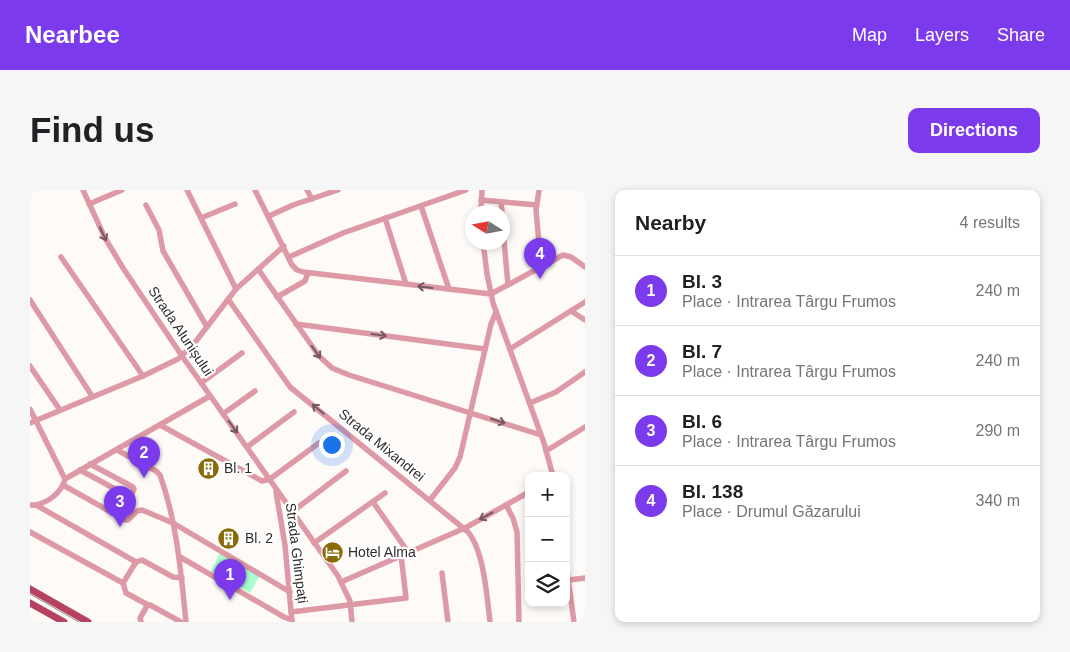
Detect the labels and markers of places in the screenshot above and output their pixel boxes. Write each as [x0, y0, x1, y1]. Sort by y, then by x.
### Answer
pin: 4 [524, 238, 556, 279]
pin: 2 [128, 437, 160, 478]
building icon: Bl. 1 [196, 456, 220, 480]
place label: Bl. 1 [224, 460, 252, 476]
pin: 3 [104, 486, 136, 527]
building icon: Bl. 2 [217, 526, 241, 550]
place label: Bl. 2 [245, 530, 273, 546]
hotel icon: Hotel Alma [320, 540, 344, 564]
place label: Hotel Alma [348, 544, 416, 560]
pin: 1 [214, 559, 246, 600]

